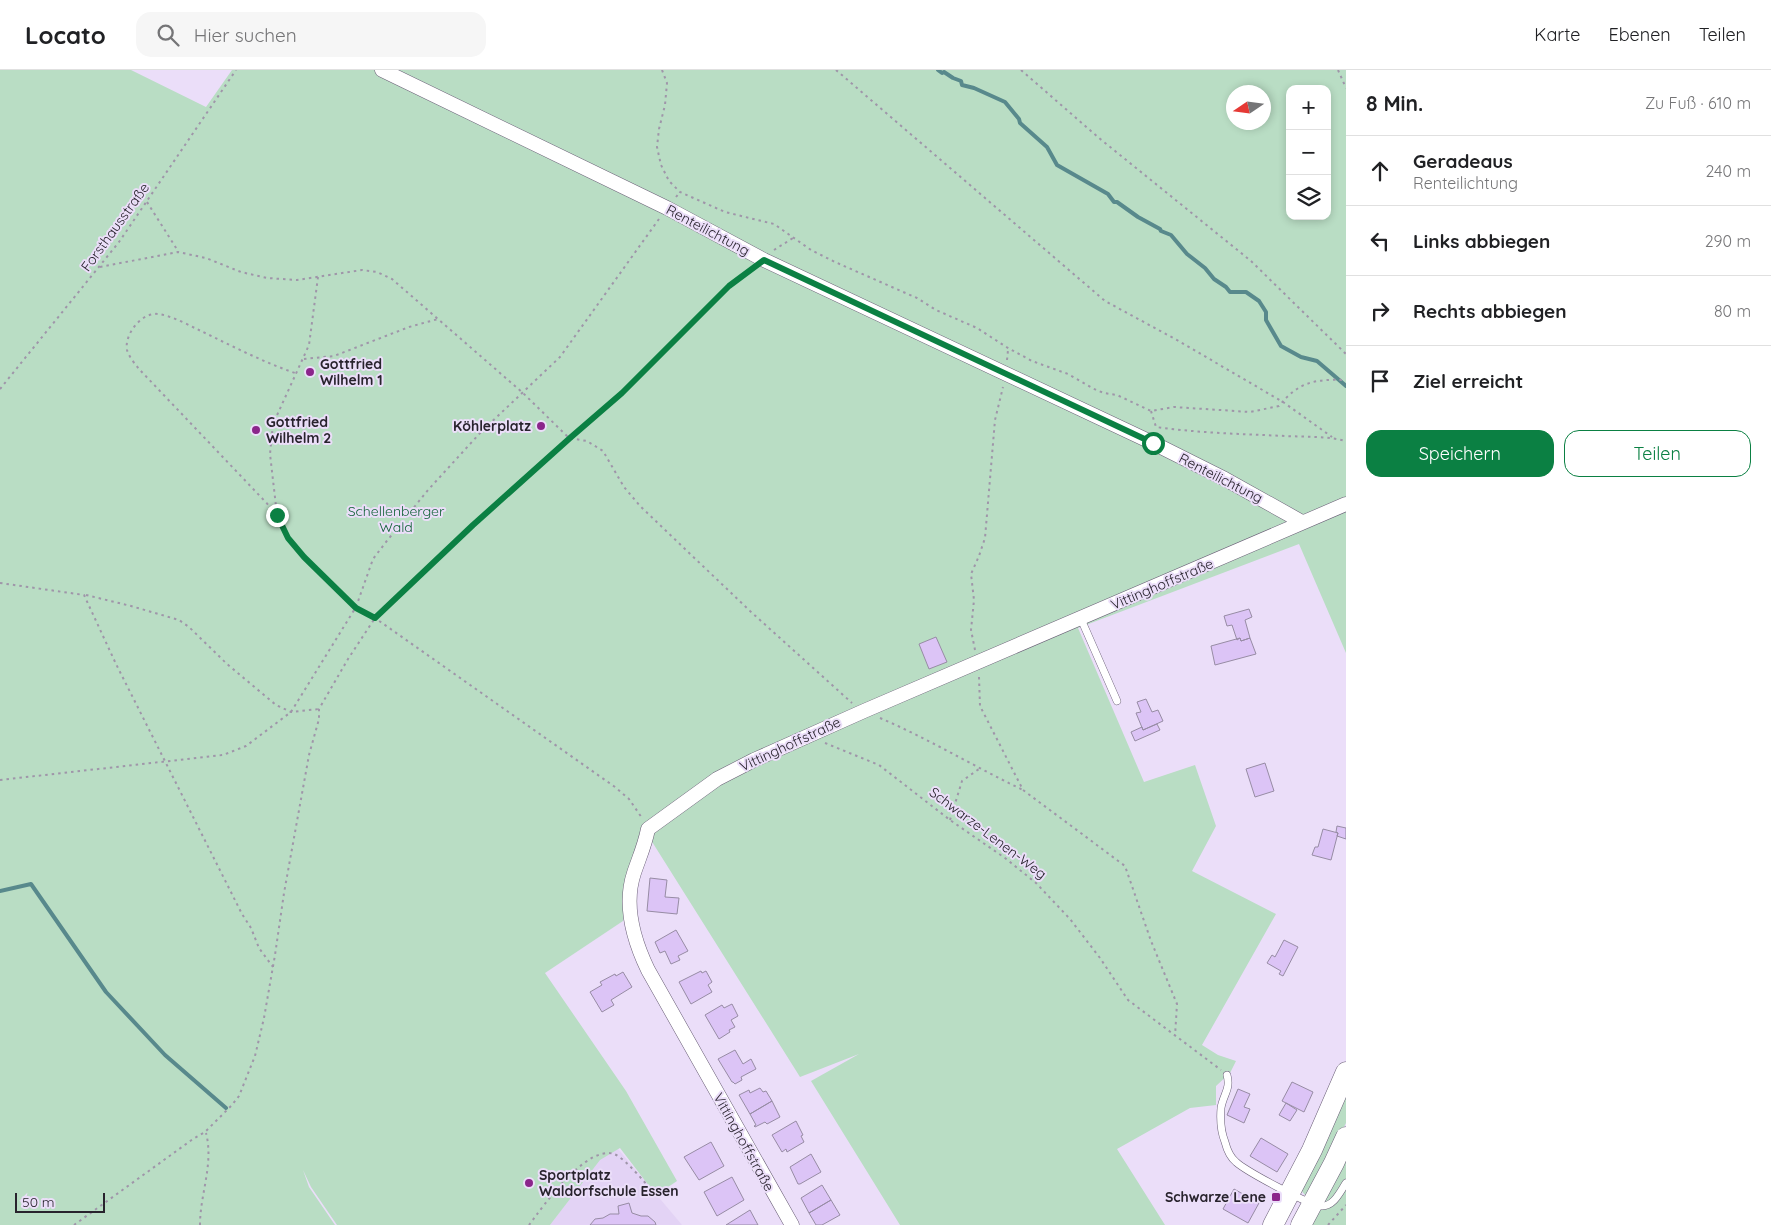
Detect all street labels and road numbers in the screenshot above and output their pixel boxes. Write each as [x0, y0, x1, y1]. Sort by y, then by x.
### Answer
street label: Forsthausstraße [77, 179, 153, 275]
street label: Renteilichtung [663, 200, 753, 260]
street label: Renteilichtung [1176, 449, 1266, 507]
street label: Vittinghoffstraße [1108, 554, 1216, 614]
street label: Vittinghoffstraße [737, 713, 844, 775]
street label: Schwarze-Lenen-Weg [926, 783, 1050, 883]
street label: Vittinghoffstraße [710, 1090, 778, 1194]

